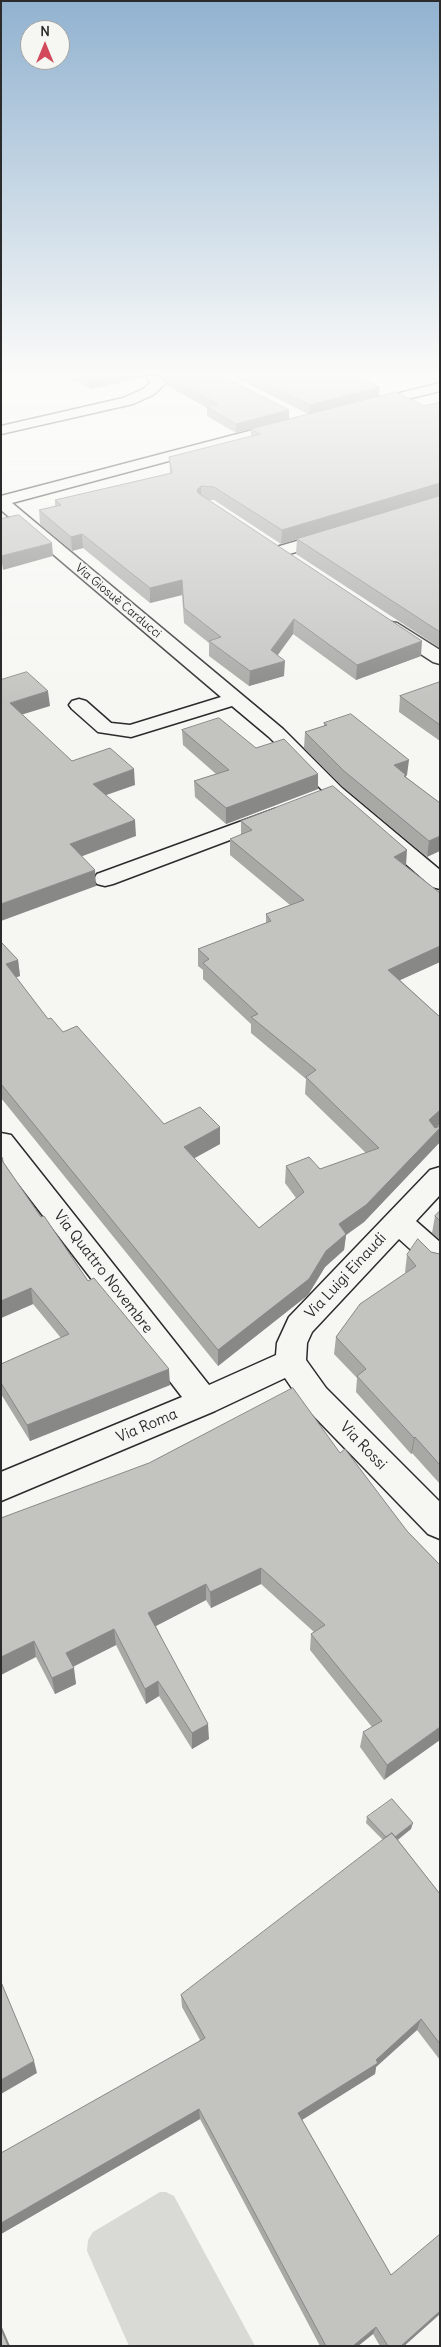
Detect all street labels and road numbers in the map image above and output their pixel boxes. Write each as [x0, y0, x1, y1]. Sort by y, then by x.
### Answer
street label: Via Giosuè Carducci [72, 561, 164, 641]
street label: Via Quattro Novembre [50, 1207, 156, 1337]
street label: Via Luigi Einaudi [302, 1229, 390, 1323]
street label: Via Roma [114, 1405, 180, 1447]
street label: Via Rossi [336, 1418, 390, 1474]

